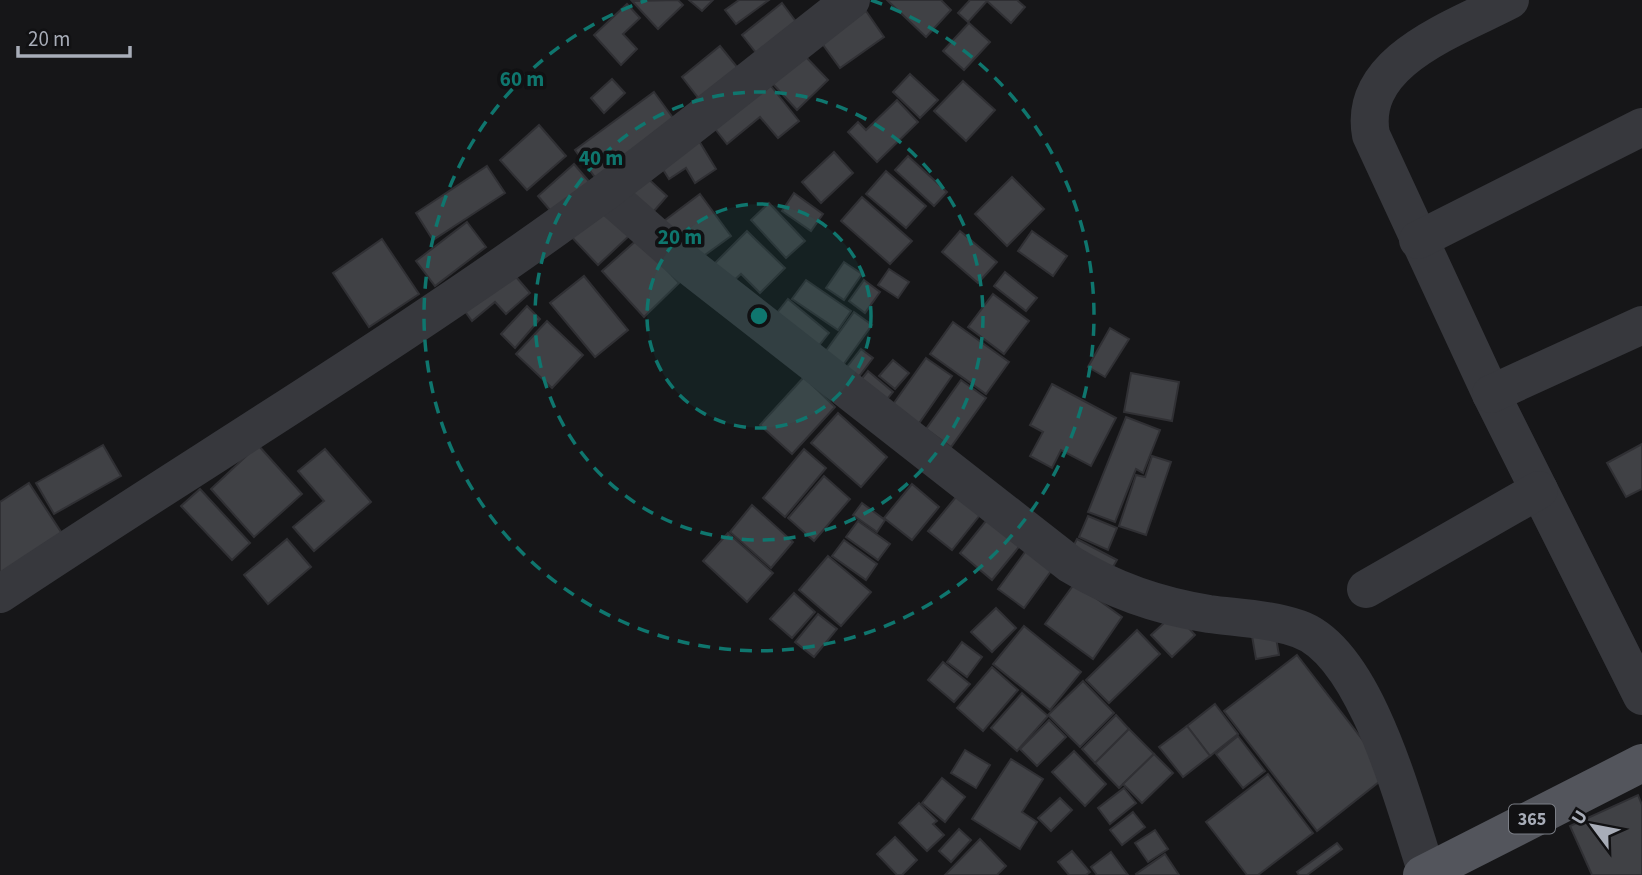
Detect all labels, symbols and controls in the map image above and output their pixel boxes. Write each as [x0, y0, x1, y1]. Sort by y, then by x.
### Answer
scale bar [18, 14, 130, 58]
text: 20 m [28, 24, 70, 54]
text: 60 m [500, 64, 544, 94]
text: 40 m [579, 143, 623, 173]
text: 20 m [658, 222, 702, 252]
centre of rings [747, 304, 771, 328]
north arrow [1558, 791, 1628, 861]
road number: 365 [1509, 804, 1555, 834]
text: U [1565, 805, 1595, 830]

